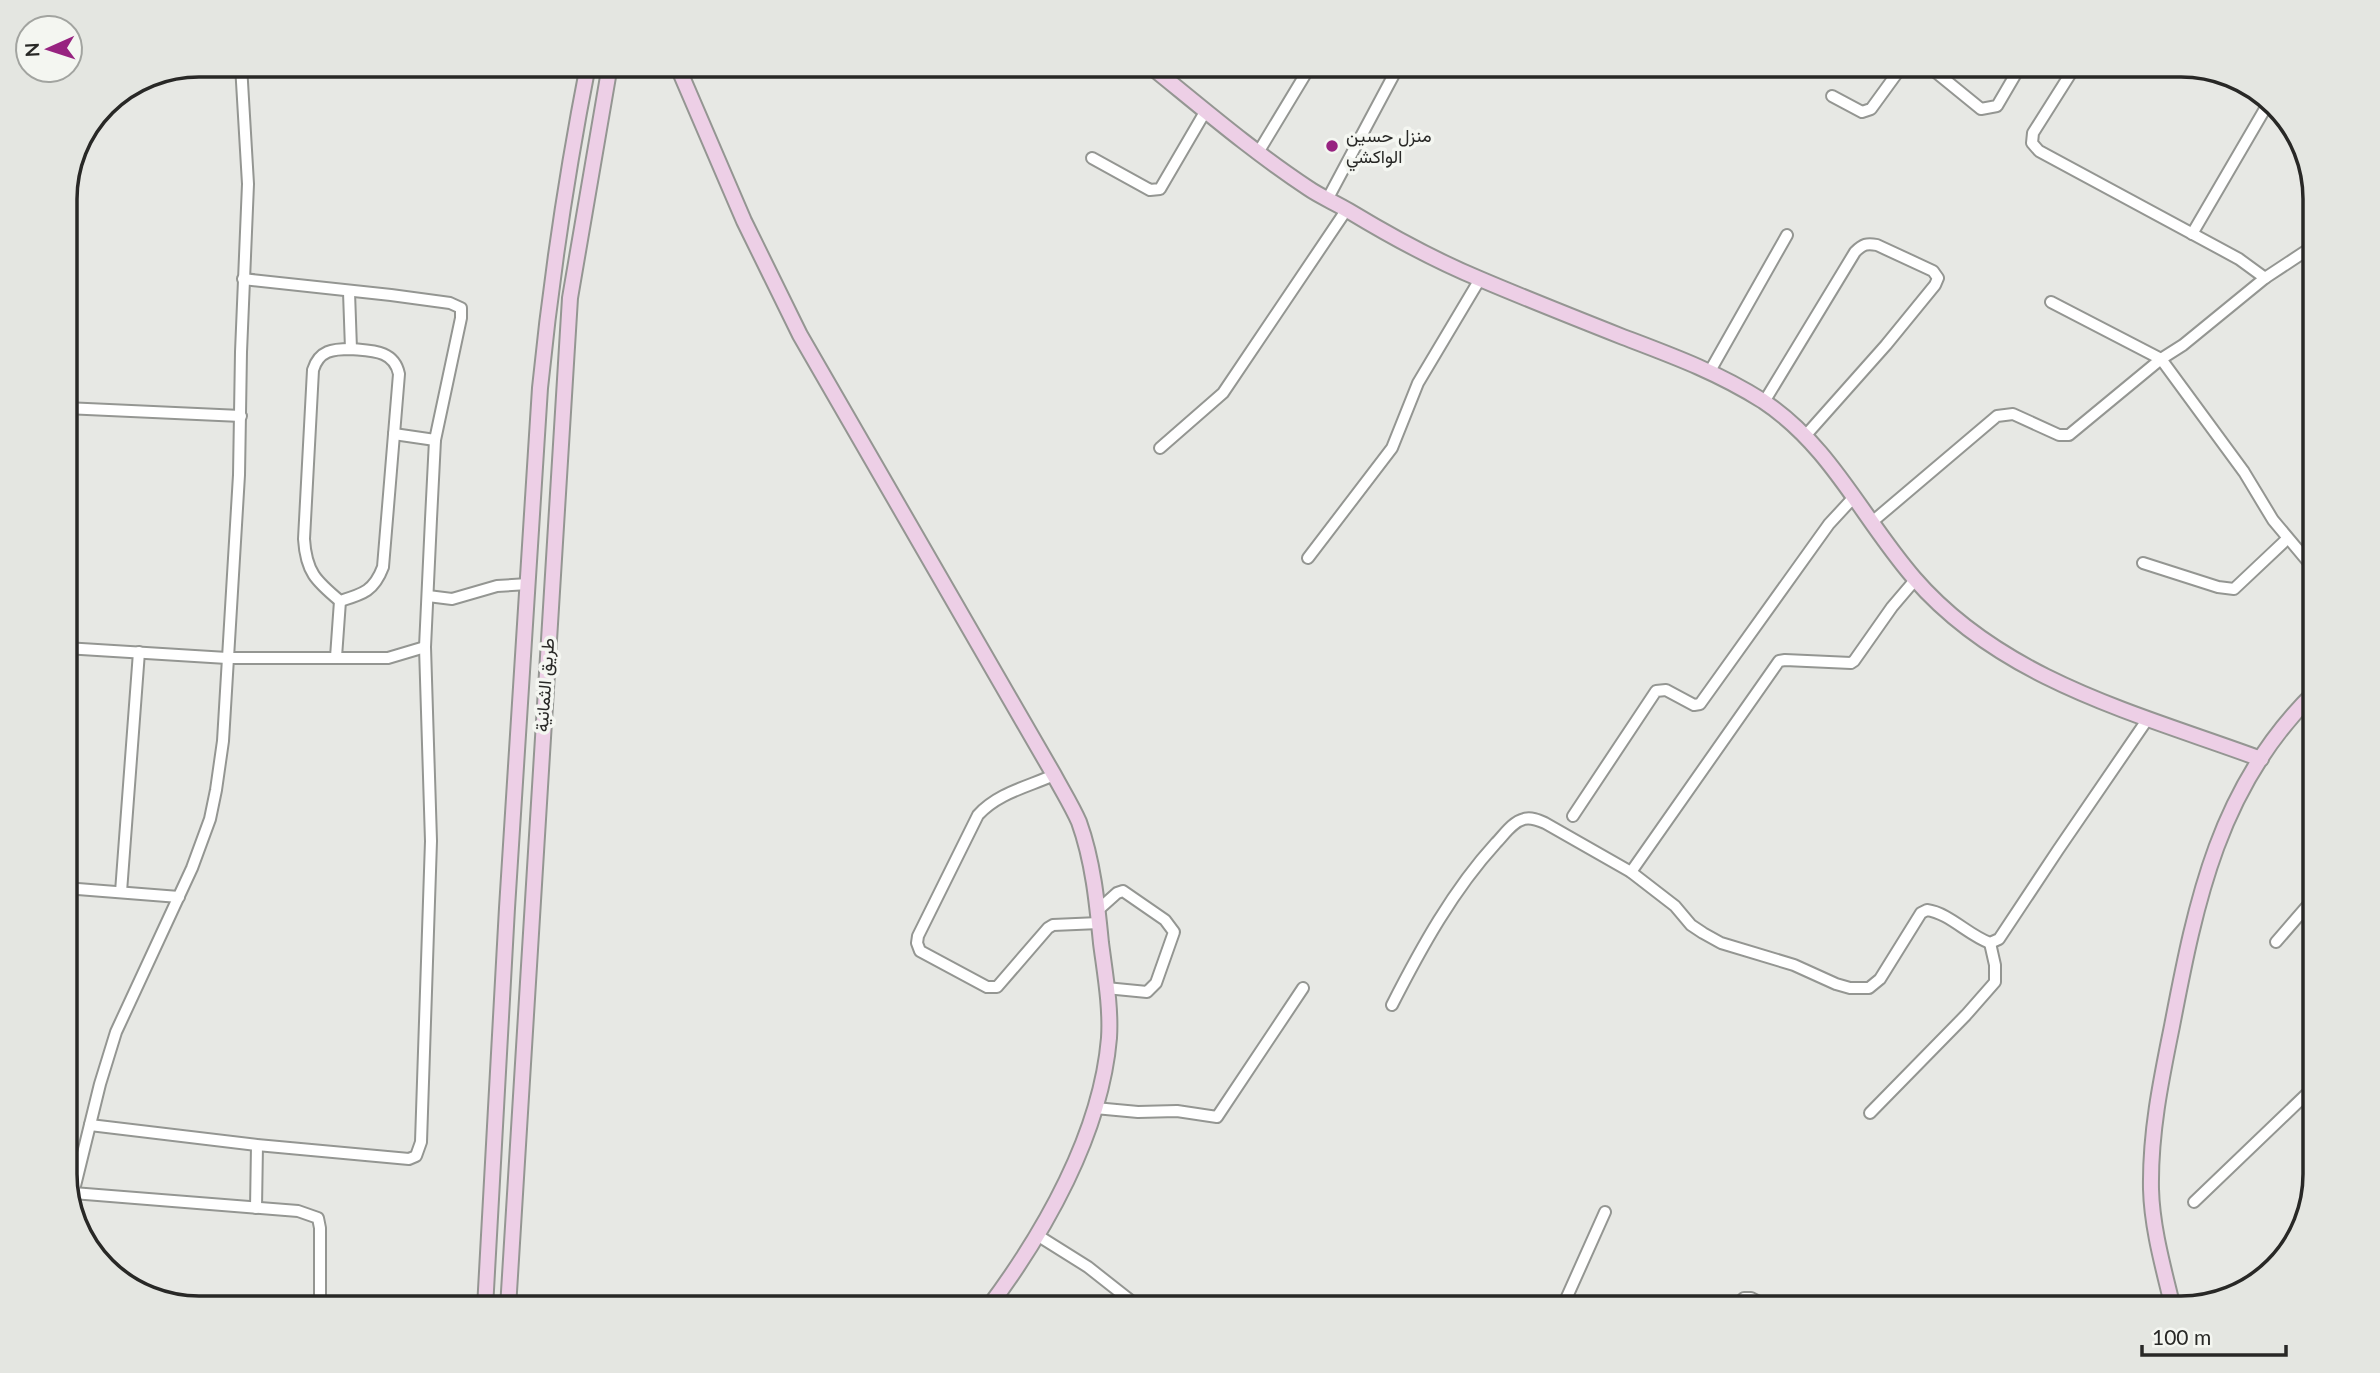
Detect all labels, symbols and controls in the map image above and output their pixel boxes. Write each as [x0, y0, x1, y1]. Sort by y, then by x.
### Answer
north arrow [14, 14, 84, 84]
text: N [20, 42, 43, 58]
place label: منزل حسين الواكشي [1346, 124, 1432, 172]
marker: منزل حسين الواكشي [1324, 138, 1340, 154]
street label: طريق الثمانية [530, 637, 559, 733]
scale bar [2142, 1314, 2286, 1358]
text: 100 m [2152, 1324, 2211, 1349]

